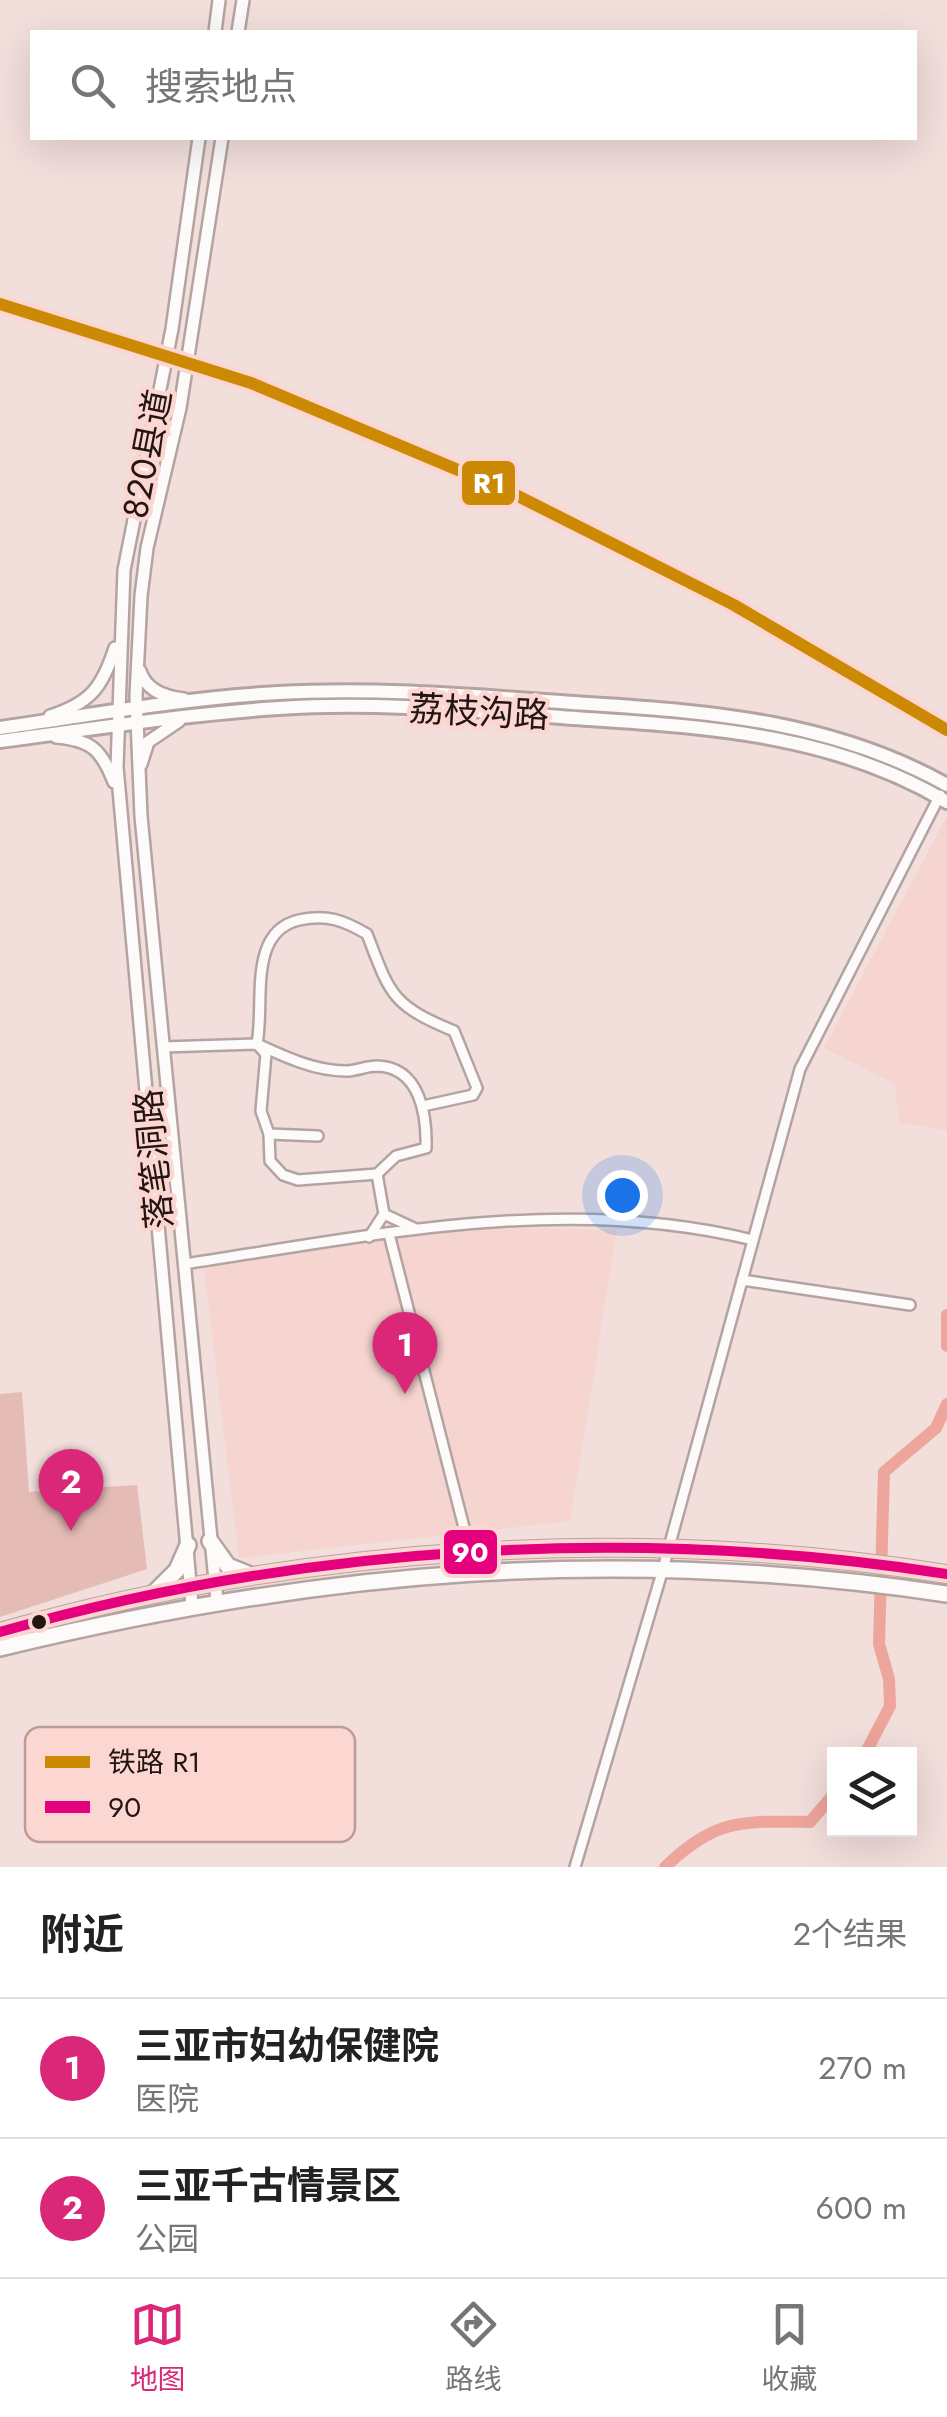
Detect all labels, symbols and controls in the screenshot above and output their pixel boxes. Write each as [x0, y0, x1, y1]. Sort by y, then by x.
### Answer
search box [30, 30, 917, 140]
icon: search [65, 58, 120, 113]
text: 搜索地点 [145, 59, 297, 114]
street label: 820县道 [110, 385, 184, 523]
line badge: R1 [460, 459, 517, 507]
text: R1 [473, 463, 505, 504]
street label: 荔枝沟路 [408, 683, 550, 741]
street label: 落笔洞路 [123, 1087, 185, 1231]
your location [597, 1170, 648, 1221]
pin: 1 [372, 1312, 438, 1394]
pin: 2 [38, 1448, 104, 1531]
line badge: 90 [442, 1528, 499, 1576]
text: 90 [451, 1532, 489, 1573]
unlabelled marker [29, 1612, 49, 1632]
legend [25, 1727, 355, 1842]
text: 铁路 R1 [108, 1742, 201, 1783]
map controls [827, 1747, 917, 1837]
button: layers [827, 1747, 917, 1837]
text: 90 [108, 1787, 141, 1828]
text: 附近 [40, 1904, 124, 1965]
text: 2个结果 [793, 1911, 907, 1957]
text: 三亚市妇幼保健院 [135, 2018, 439, 2073]
text: 1 [64, 2045, 81, 2091]
text: 270 m [818, 2045, 907, 2091]
text: 医院 [135, 2076, 199, 2122]
text: 三亚千古情景区 [135, 2158, 401, 2213]
text: 2 [62, 2185, 83, 2231]
text: 600 m [816, 2185, 907, 2231]
text: 公园 [135, 2216, 199, 2262]
tab: 地图 [130, 2297, 186, 2400]
tab: 路线 [445, 2297, 501, 2400]
tab: 收藏 [761, 2297, 817, 2400]

